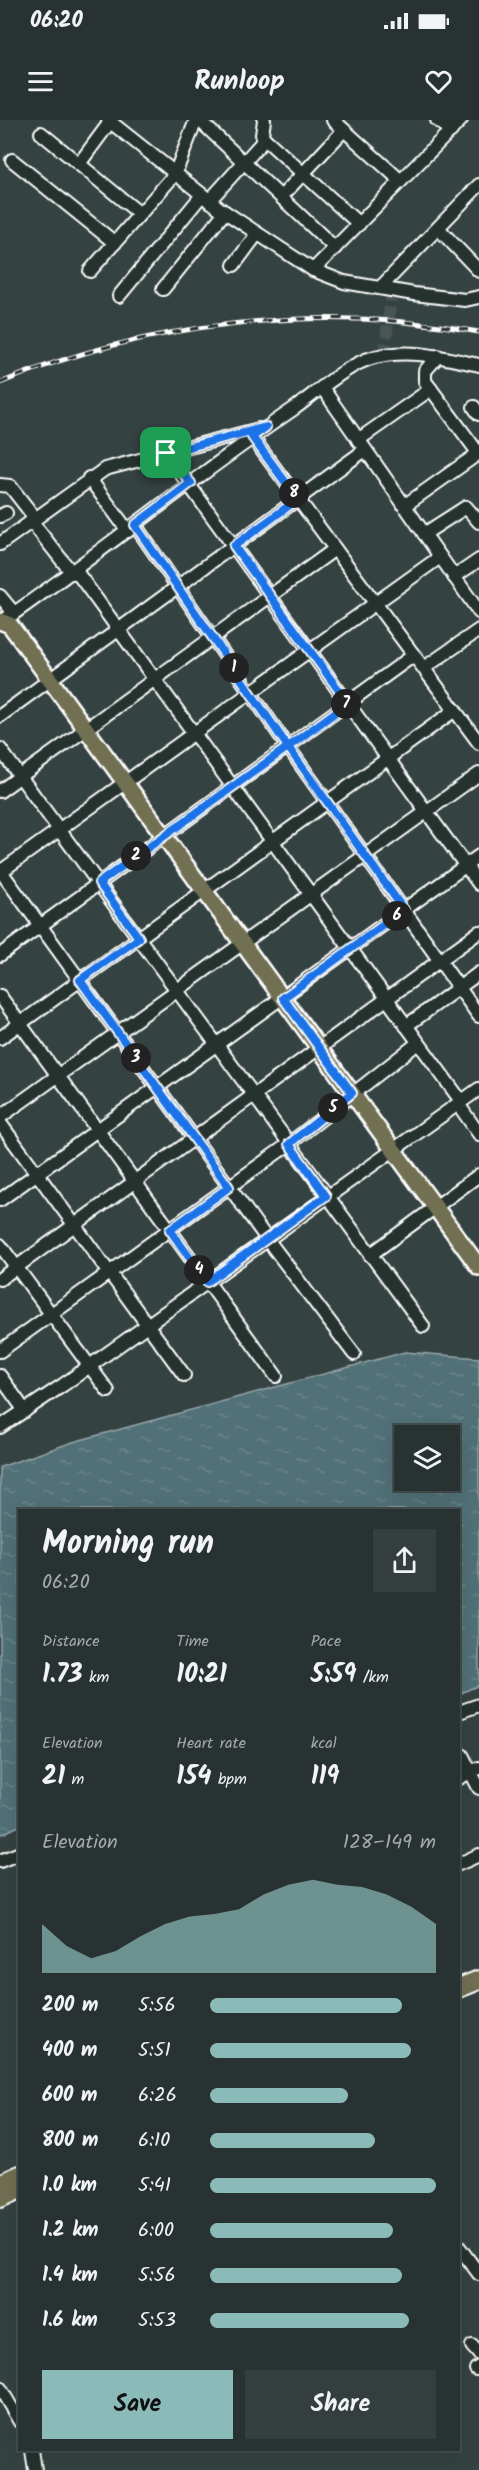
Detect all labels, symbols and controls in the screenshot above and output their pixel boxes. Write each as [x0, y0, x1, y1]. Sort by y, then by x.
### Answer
text: 06:20 [30, 4, 83, 39]
text: Runloop [194, 60, 285, 103]
icon: menu [24, 65, 57, 98]
icon: heart [422, 65, 455, 98]
pin [140, 427, 191, 478]
icon: arrive [149, 436, 182, 469]
pin: 8 [279, 478, 309, 508]
text: 8 [289, 480, 299, 505]
pin: 1 [219, 653, 249, 683]
text: 1 [232, 655, 236, 680]
pin: 7 [331, 689, 361, 719]
text: 7 [342, 691, 350, 716]
pin: 2 [121, 841, 151, 871]
text: 2 [131, 843, 141, 868]
pin: 6 [382, 901, 412, 931]
text: 6 [393, 903, 401, 928]
pin: 3 [121, 1043, 151, 1073]
text: 3 [132, 1045, 140, 1070]
pin: 5 [318, 1093, 348, 1123]
text: 5 [329, 1095, 337, 1120]
pin: 4 [184, 1255, 214, 1285]
text: 4 [195, 1257, 203, 1282]
map controls [394, 1425, 460, 1491]
button: layers [394, 1425, 460, 1491]
text: Morning run [42, 1518, 214, 1571]
button: share [373, 1529, 436, 1592]
text: 06:20 [42, 1567, 90, 1599]
text: Distance [42, 1629, 100, 1654]
text: Time [176, 1629, 209, 1654]
text: Pace [311, 1629, 341, 1654]
text: 1.73 [42, 1654, 83, 1696]
text: 10:21 [176, 1654, 227, 1696]
text: 5:59 [311, 1654, 357, 1696]
text: km [83, 1665, 109, 1690]
text: /km [357, 1665, 389, 1690]
text: Elevation [42, 1731, 103, 1756]
text: Heart rate [176, 1731, 246, 1756]
text: kcal [311, 1731, 337, 1756]
text: 21 [42, 1756, 65, 1798]
text: 154 [176, 1756, 212, 1798]
text: 119 [311, 1756, 340, 1798]
text: m [65, 1767, 84, 1792]
text: bpm [212, 1767, 247, 1792]
text: Elevation [42, 1827, 118, 1859]
text: 128–149 m [343, 1827, 436, 1859]
text: 200 m [42, 1990, 98, 2022]
text: 5:56 [138, 1990, 176, 2022]
text: 400 m [42, 2035, 98, 2067]
text: 5:51 [138, 2035, 171, 2067]
text: 600 m [42, 2080, 97, 2112]
text: 6:26 [138, 2080, 177, 2112]
text: 800 m [42, 2125, 98, 2157]
text: 6:10 [138, 2125, 170, 2157]
text: 1.0 km [42, 2170, 97, 2202]
text: 5:41 [138, 2170, 171, 2202]
text: 1.2 km [42, 2215, 98, 2247]
text: 6:00 [138, 2215, 174, 2247]
text: 1.4 km [42, 2260, 98, 2292]
text: 5:56 [138, 2260, 176, 2292]
text: 1.6 km [42, 2305, 98, 2337]
text: 5:53 [138, 2305, 176, 2337]
button: Save [42, 2370, 233, 2439]
button: Share [245, 2370, 436, 2439]

